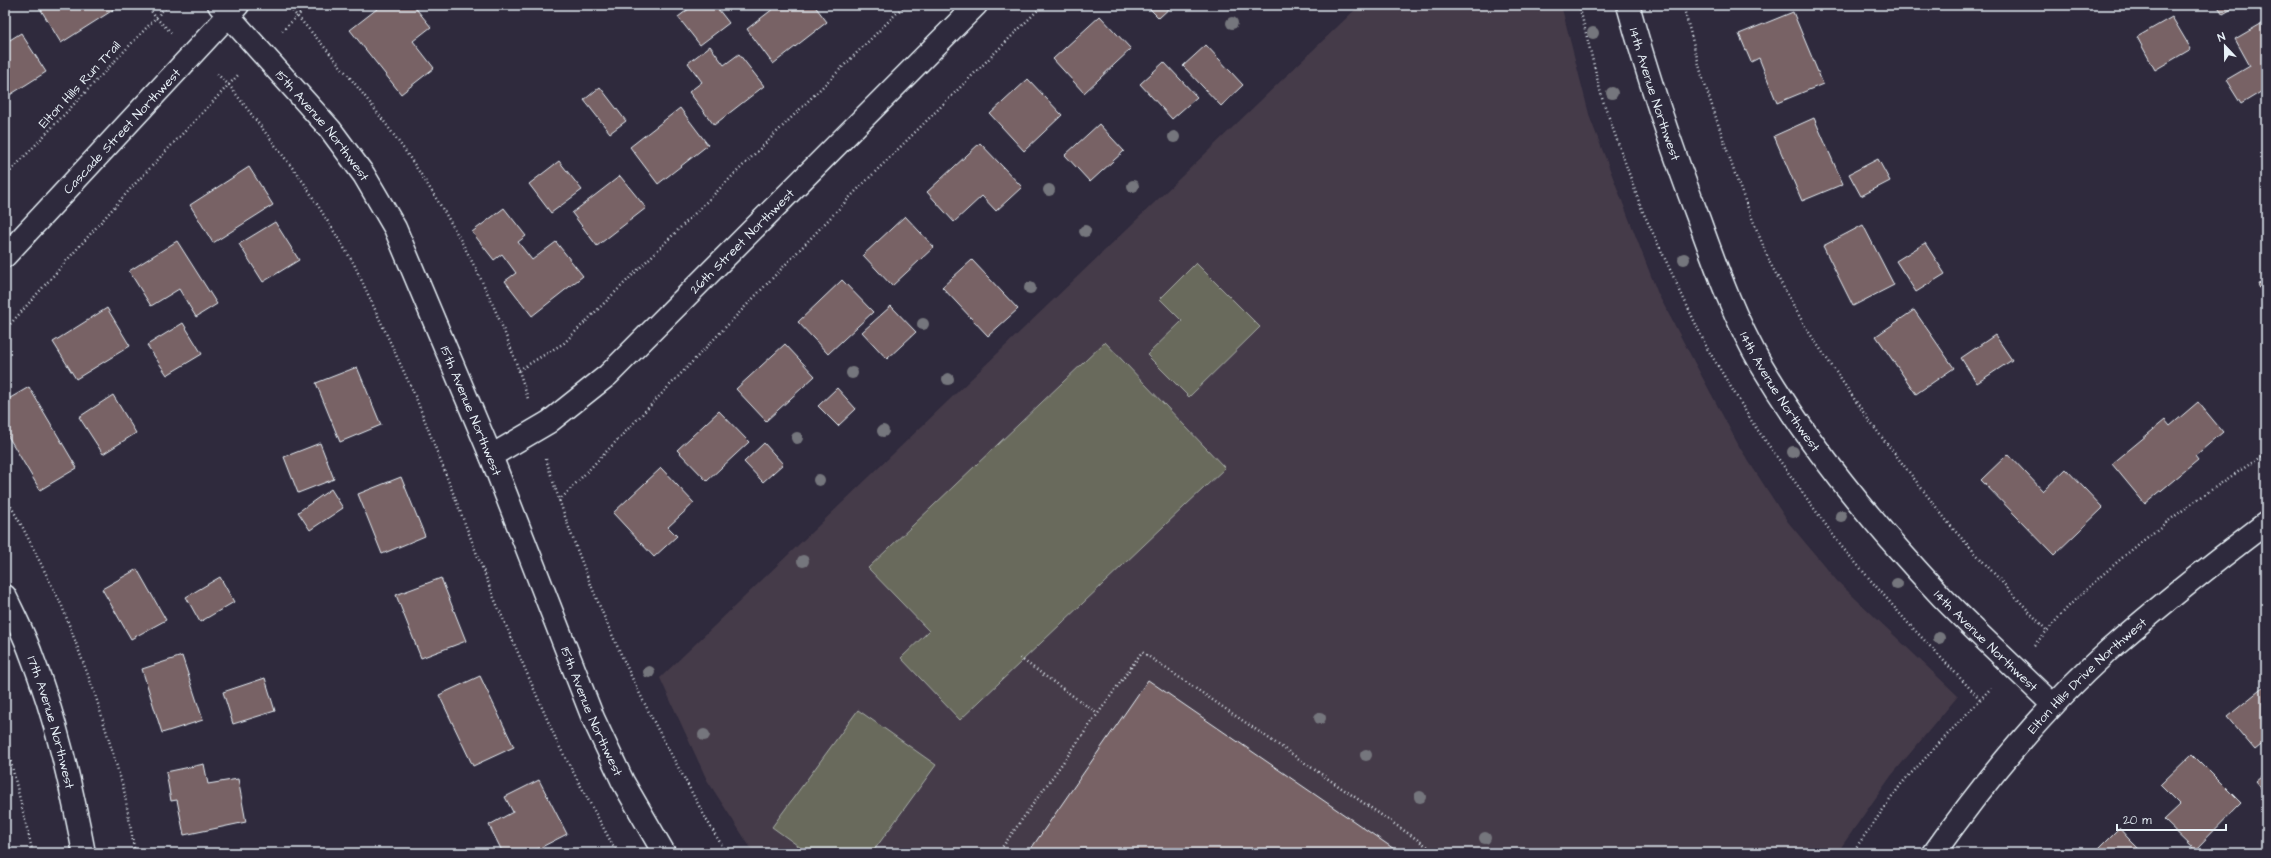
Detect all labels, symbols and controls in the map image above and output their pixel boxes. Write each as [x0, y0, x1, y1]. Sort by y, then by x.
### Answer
street label: 14th Avenue Northwest [1625, 26, 1685, 164]
north arrow [2205, 26, 2245, 66]
text: N [2215, 29, 2228, 45]
street label: Elton Hills Run Trail [35, 37, 125, 132]
street label: Cascade Street Northwest [59, 64, 185, 198]
street label: 15th Avenue Northwest [271, 66, 374, 185]
street label: 26th Street Northwest [686, 184, 799, 298]
street label: 14th Avenue Northwest [1735, 329, 1825, 456]
street label: 15th Avenue Northwest [436, 343, 506, 479]
street label: 14th Avenue Northwest [1930, 586, 2042, 696]
street label: Elton Hills Drive Northwest [2024, 613, 2151, 738]
street label: 15th Avenue Northwest [556, 644, 627, 780]
street label: 17th Avenue Northwest [23, 653, 79, 791]
scale bar [2117, 806, 2226, 832]
text: 20 m [2123, 812, 2152, 829]

